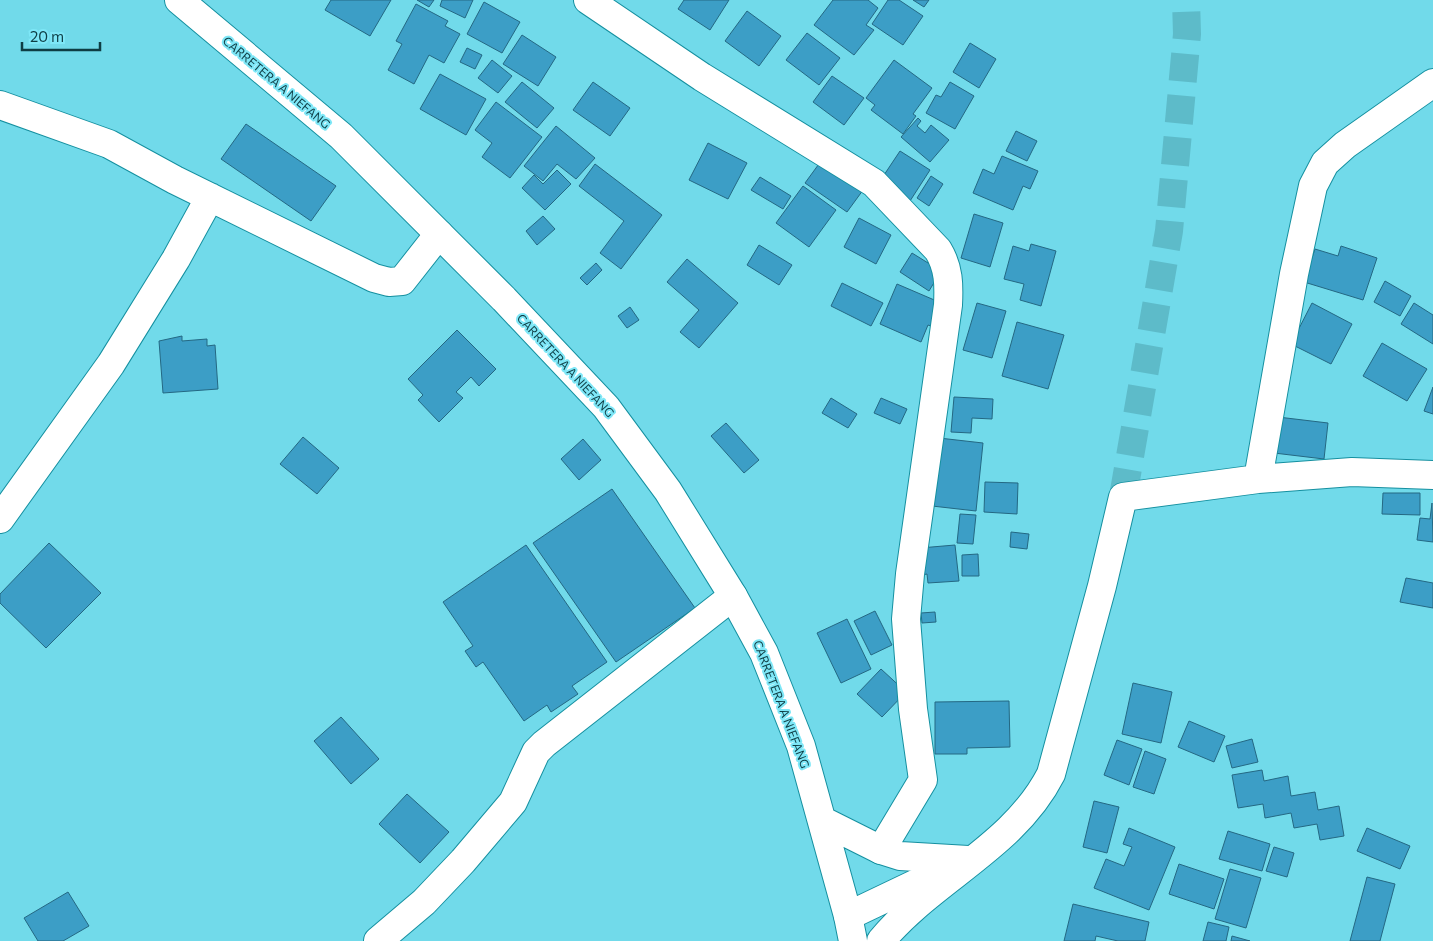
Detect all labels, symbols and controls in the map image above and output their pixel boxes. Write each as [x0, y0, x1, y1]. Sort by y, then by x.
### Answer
scale bar [22, 20, 100, 52]
text: 20 m [30, 27, 64, 45]
street label: CARRETERA A NIEFANG [220, 33, 334, 131]
street label: CARRETERA A NIEFANG [515, 311, 617, 419]
street label: CARRETERA A NIEFANG [751, 638, 813, 770]

